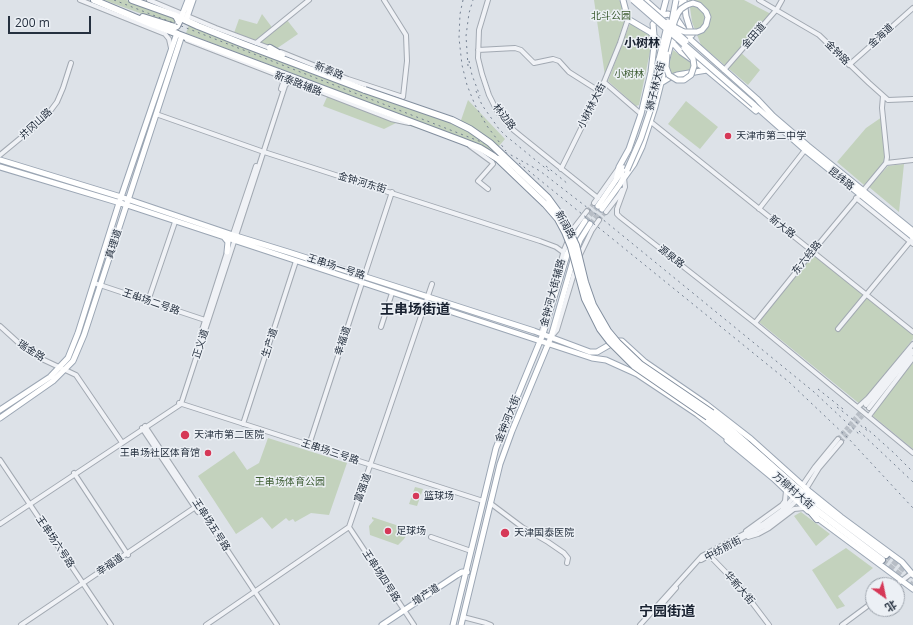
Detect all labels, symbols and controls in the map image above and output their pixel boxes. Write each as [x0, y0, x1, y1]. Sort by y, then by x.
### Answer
scale bar [10, 8, 93, 34]
park label: 北斗公园 [591, 10, 631, 22]
text: 200 m [15, 14, 50, 31]
street label: 金田道 [740, 21, 768, 51]
street label: 金海道 [866, 22, 896, 50]
district label: 小树林 [624, 37, 660, 51]
street label: 金钟路 [822, 38, 852, 68]
street label: 新泰路 [313, 60, 345, 82]
street label: 狮子林大街 [644, 60, 668, 112]
park label: 小树林 [614, 68, 644, 80]
street label: 新泰路辅路 [273, 69, 323, 99]
street label: 小树林大街 [575, 81, 609, 131]
street label: 林边路 [490, 101, 518, 133]
street label: 井冈山路 [17, 106, 55, 142]
place label: 天津市第二中学 [736, 130, 806, 142]
marker: 天津市第二中学 [723, 131, 733, 141]
street label: 昆纬路 [826, 165, 856, 193]
street label: 金钟河东街 [336, 170, 388, 196]
street label: 新阔路 [552, 209, 578, 241]
street label: 新大路 [766, 213, 798, 241]
street label: 真理道 [104, 228, 124, 260]
street label: 东六经路 [790, 239, 824, 277]
street label: 源泉路 [655, 243, 687, 271]
street label: 王串场一号路 [306, 252, 366, 282]
street label: 金钟河大街辅路 [538, 258, 568, 328]
street label: 王串场二号路 [121, 287, 181, 317]
district label: 王串场街道 [380, 302, 450, 318]
street label: 幸福道 [333, 325, 353, 357]
street label: 生产道 [260, 327, 280, 359]
street label: 正义道 [191, 328, 211, 360]
street label: 瑞金路 [15, 338, 47, 364]
street label: 金钟河大街 [493, 394, 523, 444]
marker: 天津市第二医院 [179, 429, 191, 441]
place label: 天津市第二医院 [194, 429, 264, 441]
street label: 王串场三号路 [300, 437, 360, 467]
place label: 王串场社区体育馆 [120, 447, 200, 459]
marker: 王串场社区体育馆 [203, 448, 213, 458]
street label: 万柳村大街 [770, 470, 816, 512]
street label: 富强道 [352, 472, 374, 504]
park label: 王串场体育公园 [255, 476, 325, 488]
place label: 篮球场 [424, 490, 454, 502]
marker: 篮球场 [411, 491, 421, 501]
street label: 王串场五号路 [190, 497, 232, 553]
street label: 王串场六号路 [33, 514, 77, 570]
place label: 足球场 [396, 525, 426, 537]
marker: 足球场 [383, 526, 393, 536]
marker: 天津国泰医院 [499, 527, 511, 539]
place label: 天津国泰医院 [514, 527, 574, 539]
street label: 中纺前街 [703, 534, 743, 564]
street label: 王串场四号路 [360, 548, 402, 604]
street label: 幸福道 [94, 552, 126, 578]
street label: 华新大街 [721, 569, 757, 607]
north arrow [865, 577, 905, 617]
street label: 增产道 [410, 582, 442, 608]
text: 北 [883, 597, 900, 616]
district label: 宁园街道 [639, 604, 695, 620]

